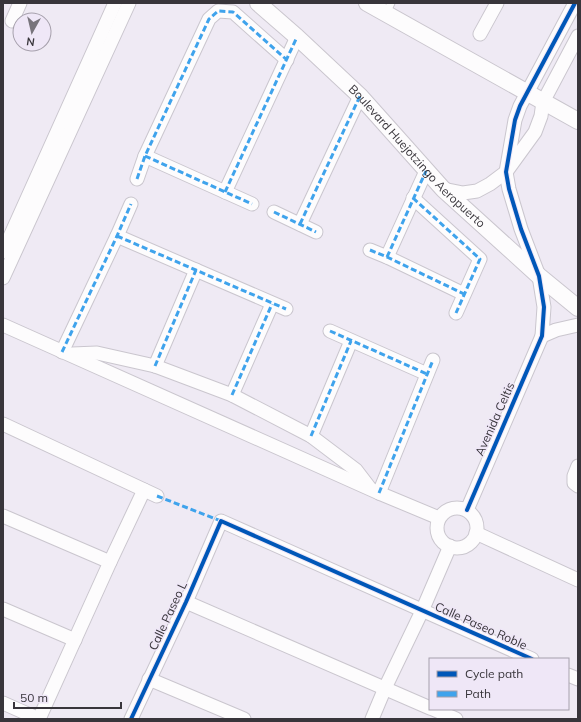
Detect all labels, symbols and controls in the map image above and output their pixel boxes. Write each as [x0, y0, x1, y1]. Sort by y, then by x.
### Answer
north arrow [12, 12, 52, 52]
text: N [26, 34, 36, 49]
street label: Boulevard Huejotzingo Aeropuerto [346, 81, 489, 231]
street label: Avenida Celtis [472, 380, 517, 458]
street label: Calle Paseo L [145, 579, 190, 653]
street label: Calle Paseo Roble [433, 598, 530, 653]
legend [429, 658, 569, 710]
text: Cycle path [465, 666, 523, 681]
scale bar [14, 684, 121, 710]
text: Path [465, 686, 491, 701]
text: 50 m [20, 690, 48, 705]

